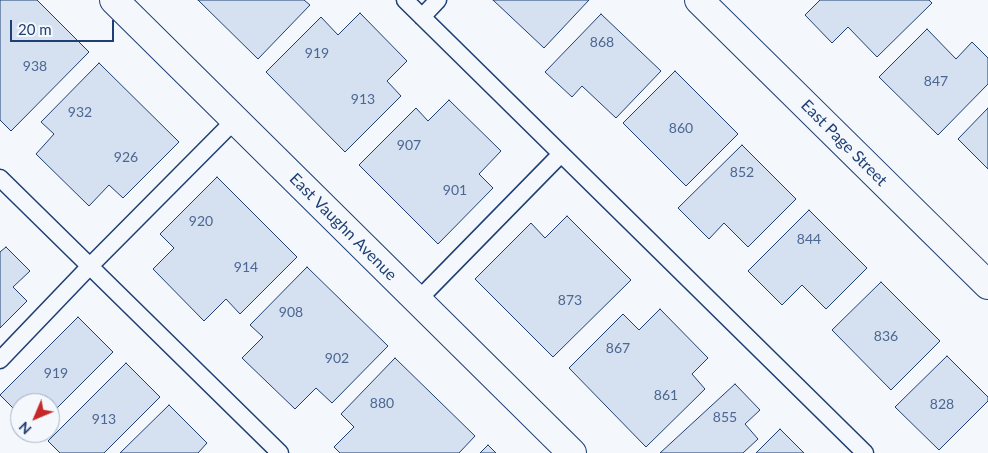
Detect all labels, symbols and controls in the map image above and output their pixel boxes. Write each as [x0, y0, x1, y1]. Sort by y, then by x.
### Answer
scale bar [12, 10, 116, 42]
text: 20 m [18, 20, 52, 38]
house number: 868 [590, 34, 614, 50]
house number: 919 [305, 45, 329, 61]
house number: 938 [23, 58, 47, 74]
house number: 847 [924, 73, 948, 89]
house number: 913 [351, 91, 375, 107]
street label: East Page Street [797, 96, 891, 190]
house number: 932 [68, 104, 92, 120]
house number: 860 [669, 120, 693, 136]
house number: 907 [397, 137, 421, 153]
house number: 926 [114, 149, 138, 165]
house number: 852 [730, 164, 754, 180]
street label: East Vaughn Avenue [285, 169, 401, 285]
house number: 901 [443, 182, 467, 198]
house number: 920 [189, 213, 213, 229]
house number: 844 [797, 231, 821, 247]
house number: 914 [234, 259, 258, 275]
house number: 873 [558, 292, 582, 308]
house number: 908 [279, 304, 303, 320]
house number: 836 [874, 328, 898, 344]
house number: 867 [606, 340, 630, 356]
house number: 902 [325, 350, 349, 366]
house number: 919 [44, 365, 68, 381]
house number: 861 [654, 387, 678, 403]
north arrow [10, 393, 60, 443]
house number: 880 [370, 395, 394, 411]
house number: 828 [930, 396, 954, 412]
house number: 855 [713, 409, 737, 425]
house number: 913 [92, 411, 116, 427]
text: N [15, 418, 35, 438]

